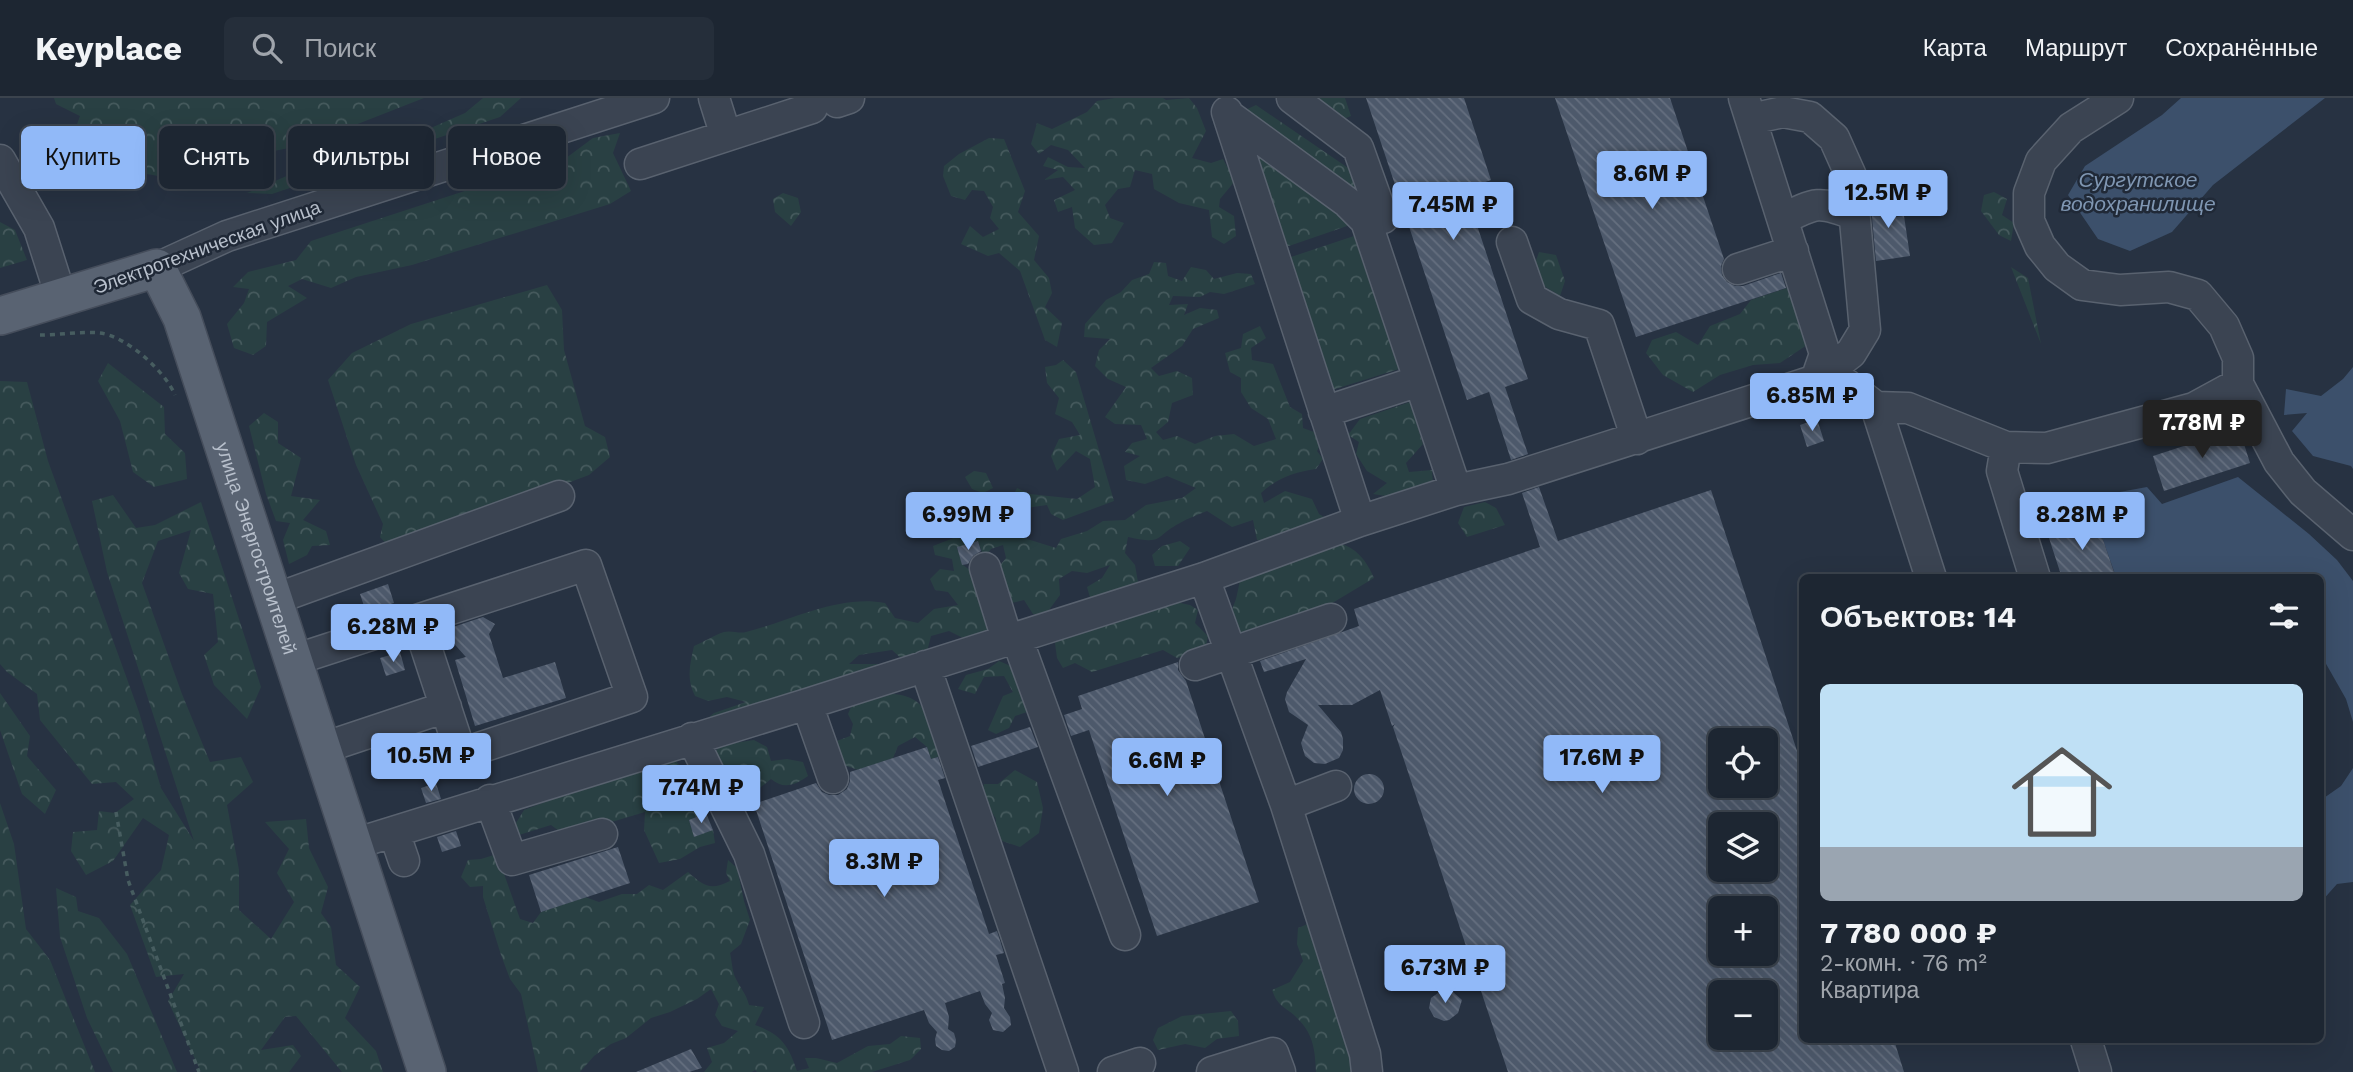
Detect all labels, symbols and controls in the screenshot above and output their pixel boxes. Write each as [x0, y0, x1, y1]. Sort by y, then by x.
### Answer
search box [224, 17, 714, 80]
text: Keyplace [35, 29, 182, 68]
icon: search [248, 29, 286, 67]
text: Поиск [304, 33, 376, 63]
text: Карта [1923, 34, 1987, 62]
text: Маршрут [2025, 34, 2127, 62]
text: Сохранённые [2165, 34, 2318, 62]
chip: Купить [21, 126, 145, 189]
chip: Снять [159, 126, 274, 189]
chip: Фильтры [288, 126, 434, 189]
chip: Новое [448, 126, 566, 189]
pin: 8.6M ₽ [1595, 152, 1709, 211]
text: 8.6M ₽ [1613, 160, 1691, 187]
water label: Сургутское водохранилище [2060, 167, 2216, 216]
pin: 12.5M ₽ [1823, 170, 1953, 230]
text: 12.5M ₽ [1844, 179, 1932, 206]
pin: 7.45M ₽ [1388, 183, 1518, 242]
text: 7.45M ₽ [1408, 191, 1498, 218]
street label: Электротехническая улица [90, 195, 324, 299]
pin: 6.85M ₽ [1747, 374, 1877, 433]
text: 6.85M ₽ [1766, 382, 1858, 409]
pin: 7.78M ₽ [2137, 400, 2267, 460]
text: 7.78M ₽ [2159, 409, 2245, 436]
street label: улица Энергостроителей [212, 439, 302, 657]
pin: 6.99M ₽ [903, 492, 1033, 552]
pin: 8.28M ₽ [2017, 492, 2147, 552]
text: 6.99M ₽ [922, 501, 1014, 528]
text: 8.28M ₽ [2036, 501, 2128, 528]
icon: filters [2265, 597, 2303, 635]
text: Объектов: 14 [1820, 599, 2016, 634]
pin: 6.28M ₽ [328, 604, 458, 664]
text: 6.28M ₽ [347, 613, 439, 640]
map controls [1708, 728, 1778, 1050]
button: locate [1708, 728, 1778, 798]
icon: home [1999, 729, 2125, 855]
pin: 10.5M ₽ [366, 734, 496, 793]
pin: 17.6M ₽ [1537, 736, 1667, 795]
pin: 6.6M ₽ [1110, 738, 1224, 798]
text: 10.5M ₽ [387, 742, 475, 769]
text: 17.6M ₽ [1559, 744, 1645, 771]
text: 6.6M ₽ [1128, 747, 1206, 774]
pin: 7.74M ₽ [636, 766, 766, 825]
text: 7.74M ₽ [658, 774, 744, 801]
button: layers [1708, 812, 1778, 882]
pin: 8.3M ₽ [827, 840, 941, 899]
text: 8.3M ₽ [845, 848, 923, 875]
button: + [1708, 896, 1778, 966]
text: 7 780 000 ₽ [1820, 915, 1997, 950]
pin: 6.73M ₽ [1380, 946, 1510, 1005]
text: 2-комн. · 76 m² [1820, 950, 1987, 977]
text: 6.73M ₽ [1400, 954, 1490, 981]
text: Квартира [1820, 977, 1919, 1004]
button: − [1708, 980, 1778, 1050]

